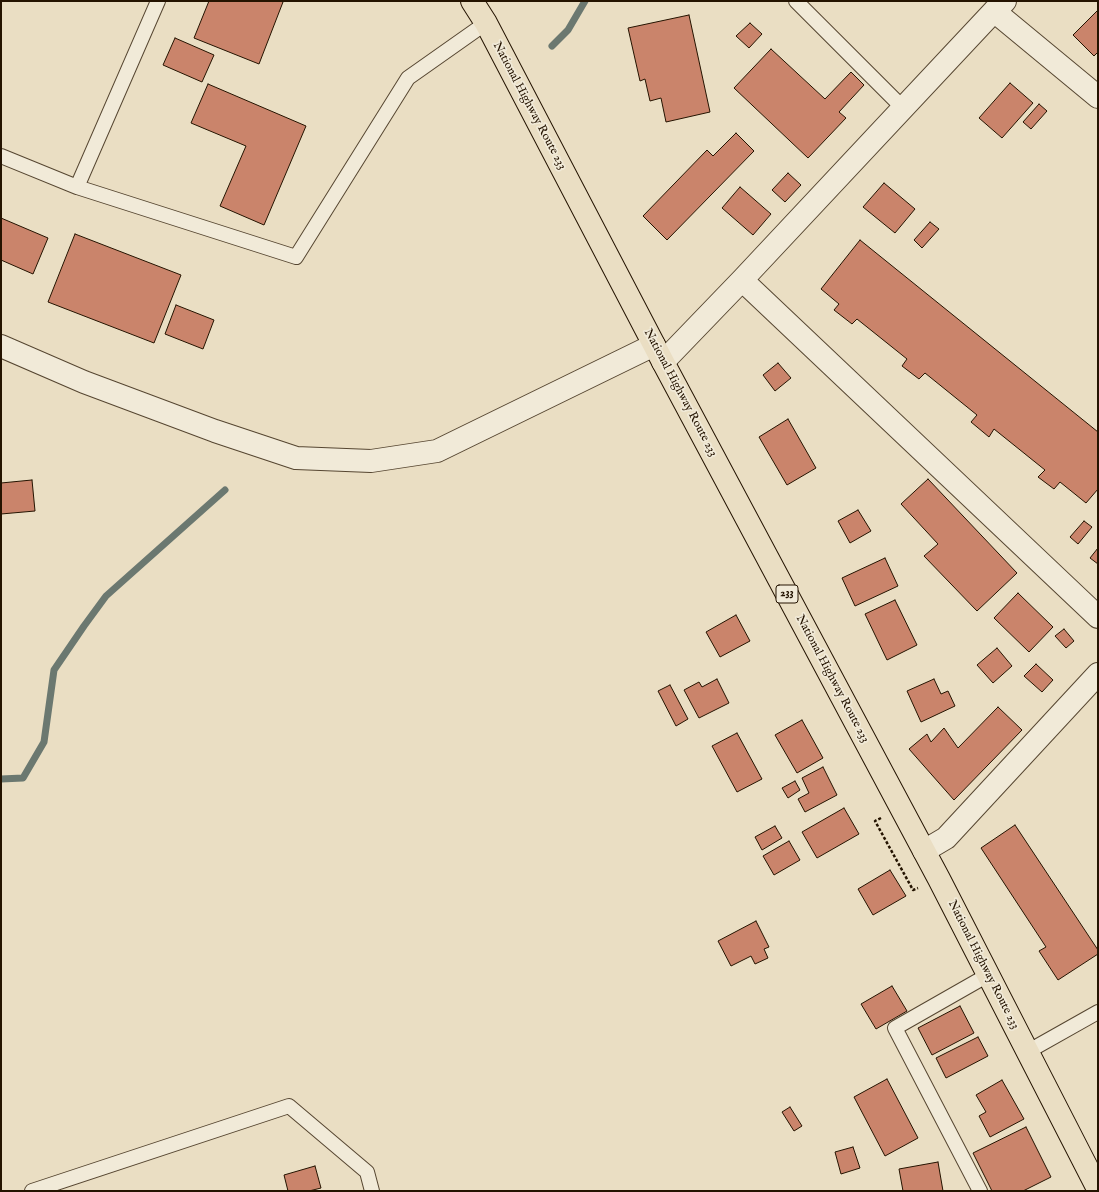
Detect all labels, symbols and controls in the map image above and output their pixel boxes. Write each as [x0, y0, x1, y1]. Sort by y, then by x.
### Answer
street label: National Highway Route 233 [489, 40, 569, 172]
street label: National Highway Route 233 [640, 327, 720, 459]
road number: 233 [776, 585, 798, 603]
street label: National Highway Route 233 [792, 613, 872, 745]
street label: National Highway Route 233 [944, 898, 1022, 1032]

